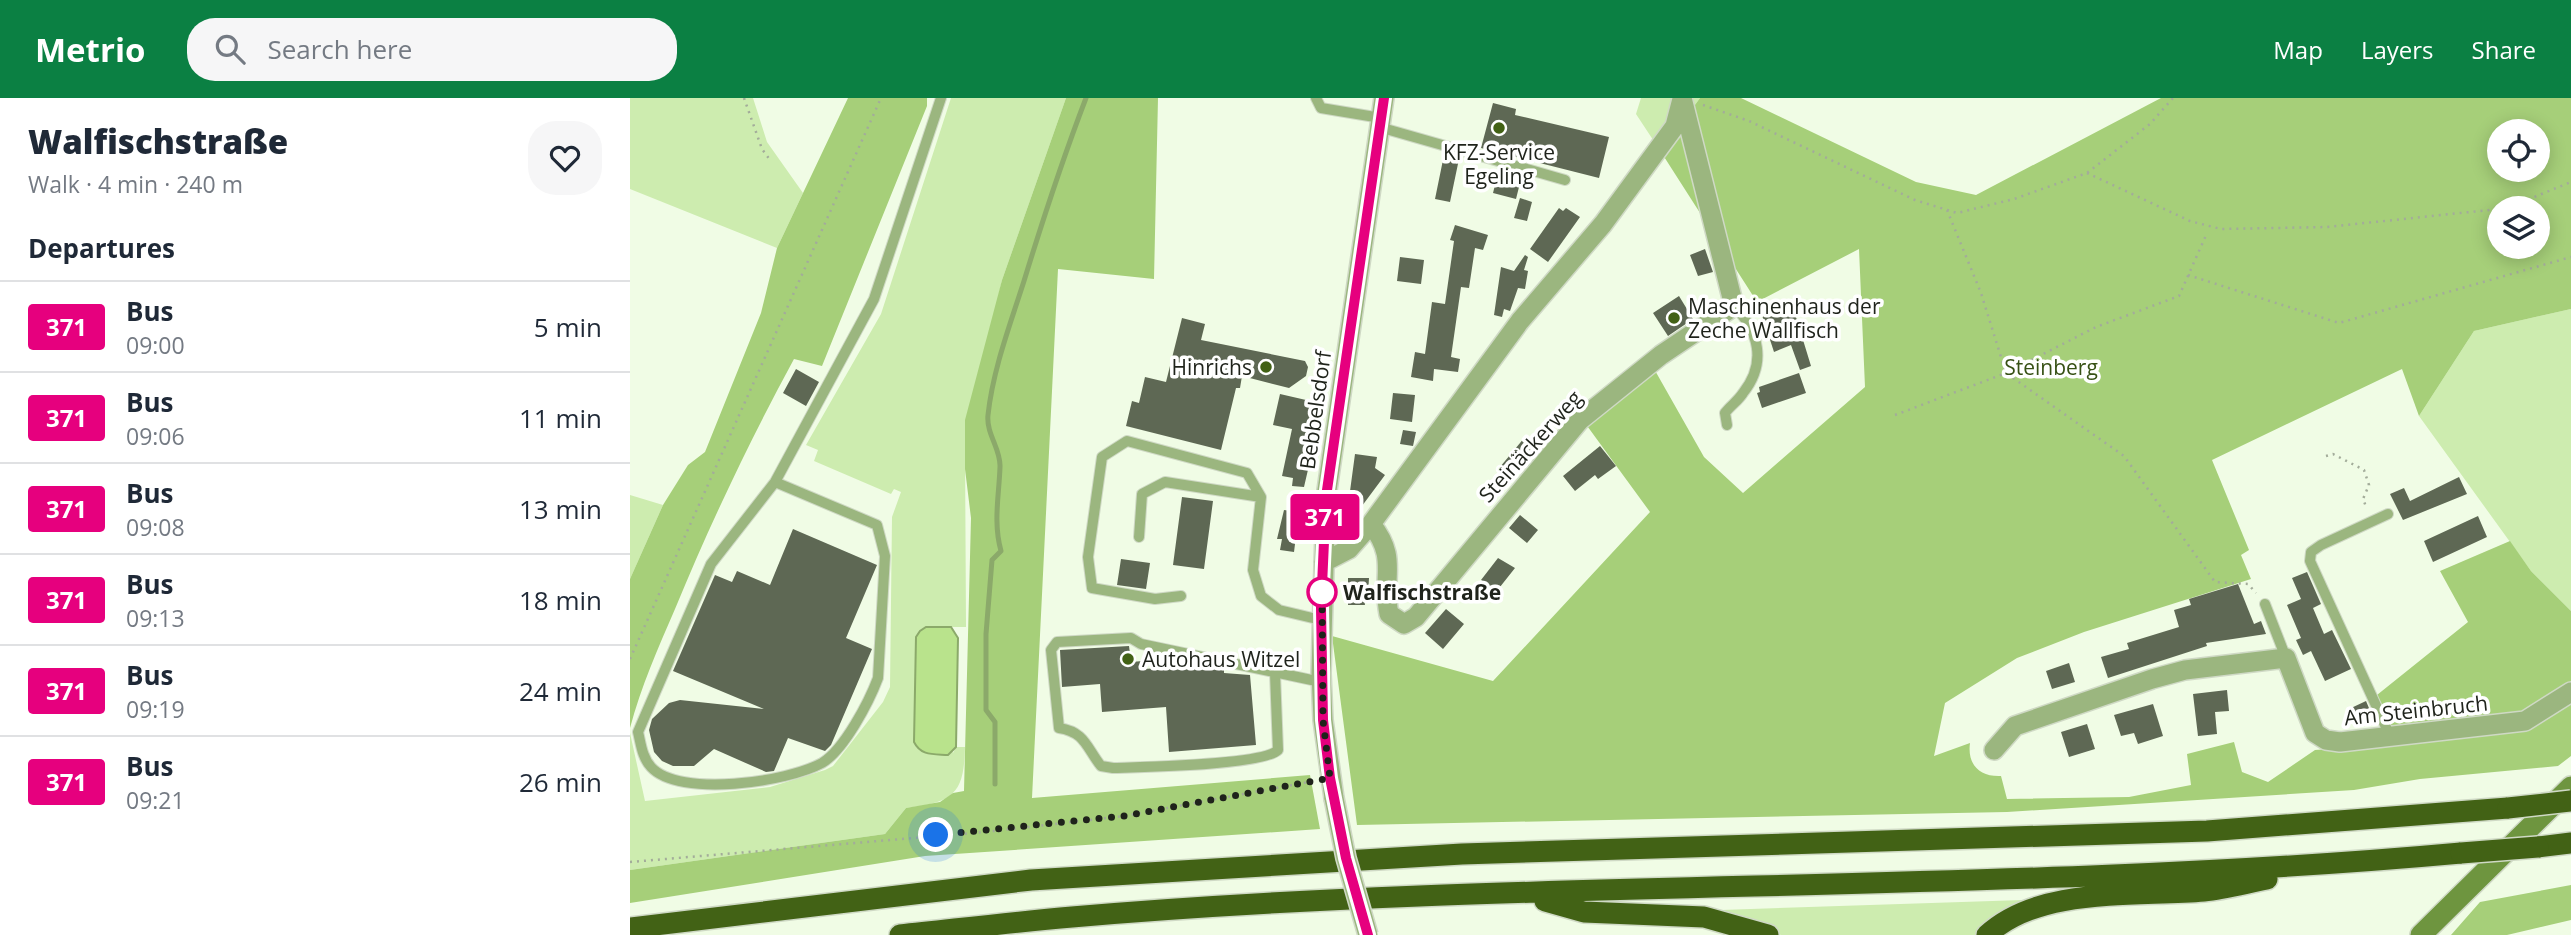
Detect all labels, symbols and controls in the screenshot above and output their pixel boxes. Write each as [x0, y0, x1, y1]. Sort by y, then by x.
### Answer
search box [187, 18, 677, 81]
text: Metrio [35, 27, 145, 72]
icon: search [211, 30, 249, 68]
text: Search here [267, 31, 412, 67]
text: Map [2273, 33, 2323, 66]
text: Layers [2361, 33, 2434, 66]
text: Share [2472, 33, 2536, 66]
text: Walfischstraße [28, 119, 288, 164]
map controls [2487, 119, 2550, 259]
button: locate [2487, 119, 2550, 182]
marker: KFZ-Service Egeling [1491, 120, 1507, 136]
button: heart [528, 121, 602, 195]
place label: KFZ-Service Egeling [1443, 138, 1555, 190]
text: Walk · 4 min · 240 m [28, 168, 243, 200]
button: layers [2487, 196, 2550, 259]
text: Departures [28, 230, 175, 266]
place label: Maschinenhaus der Zeche Wallfisch [1688, 292, 1881, 344]
text: Bus [126, 293, 173, 329]
text: 5 min [534, 309, 602, 345]
text: 371 [46, 310, 87, 343]
marker: Maschinenhaus der Zeche Wallfisch [1666, 310, 1682, 326]
text: 09:00 [126, 329, 185, 361]
street label: Bebbelsdorf [1293, 347, 1337, 471]
place label: Hinrichs [1172, 353, 1252, 381]
park label: Steinberg [2004, 353, 2098, 381]
marker: Hinrichs [1258, 359, 1274, 375]
text: Bus [126, 384, 173, 420]
street label: Steinäckerweg [1472, 384, 1588, 508]
text: 11 min [519, 400, 602, 436]
text: 371 [46, 401, 87, 434]
text: 09:06 [126, 420, 185, 452]
text: Bus [126, 475, 173, 511]
text: 13 min [519, 491, 602, 527]
text: 371 [46, 492, 87, 525]
line badge: 371 [1285, 494, 1365, 540]
text: 371 [1304, 500, 1346, 533]
text: 09:08 [126, 511, 185, 543]
text: Bus [126, 566, 173, 602]
marker: Walfischstraße [1307, 577, 1337, 607]
place label: Walfischstraße [1343, 578, 1501, 606]
text: 18 min [519, 582, 602, 618]
text: 371 [46, 583, 87, 616]
text: 09:13 [126, 602, 185, 634]
place label: Autohaus Witzel [1142, 645, 1300, 673]
marker: Autohaus Witzel [1120, 651, 1136, 667]
text: Bus [126, 657, 173, 693]
text: 24 min [519, 673, 602, 709]
text: 371 [46, 674, 87, 707]
street label: Am Steinbruch [2343, 689, 2489, 731]
text: 09:19 [126, 693, 185, 725]
text: Bus [126, 748, 173, 784]
text: 26 min [519, 764, 602, 800]
text: 371 [46, 765, 87, 798]
text: 09:21 [126, 784, 185, 816]
your location [918, 817, 953, 852]

